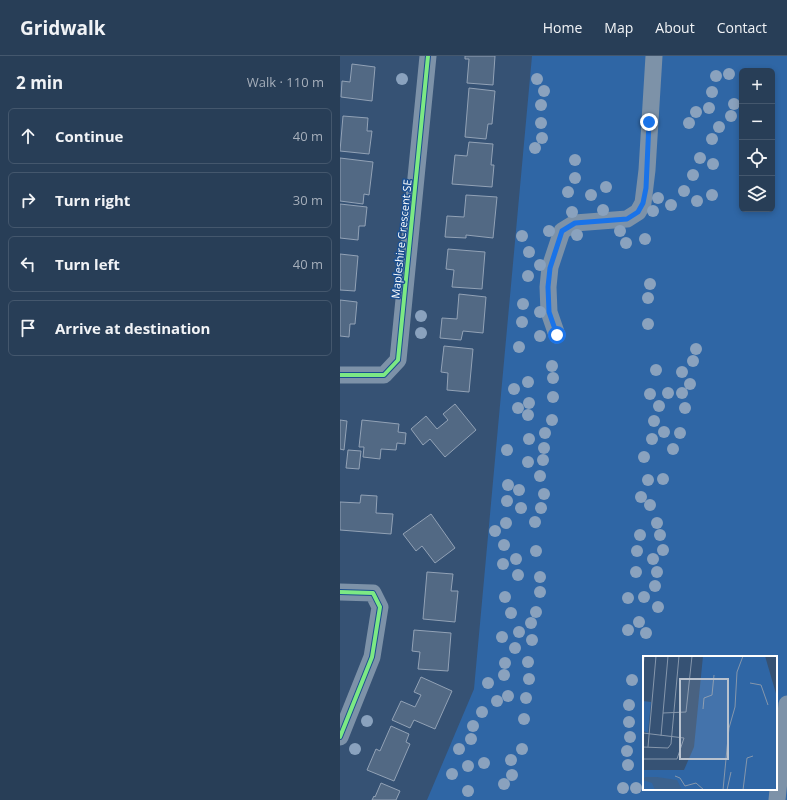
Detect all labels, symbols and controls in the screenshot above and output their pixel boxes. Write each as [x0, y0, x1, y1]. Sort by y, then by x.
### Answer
text: Gridwalk [20, 15, 106, 41]
text: Home [543, 18, 582, 37]
text: Map [604, 18, 633, 37]
text: About [655, 18, 695, 37]
text: Contact [717, 18, 767, 37]
map controls [739, 68, 775, 212]
button: + [739, 68, 775, 104]
text: 2 min [16, 71, 63, 94]
text: Walk · 110 m [247, 73, 324, 91]
button: − [739, 104, 775, 140]
route end [640, 113, 658, 131]
icon: ahead [17, 125, 39, 147]
text: Continue [55, 126, 123, 146]
text: 40 m [293, 127, 323, 145]
button: locate [739, 140, 775, 176]
button: layers [739, 176, 775, 212]
street label: Mapleshire Crescent SE [387, 179, 415, 299]
icon: right [17, 189, 39, 211]
text: Turn right [55, 190, 130, 210]
text: 30 m [293, 191, 323, 209]
icon: left [17, 253, 39, 275]
text: Turn left [55, 254, 120, 274]
text: 40 m [293, 255, 323, 273]
icon: arrive [17, 317, 39, 339]
text: Arrive at destination [55, 318, 210, 338]
route start [548, 326, 566, 344]
inset map [643, 656, 777, 790]

